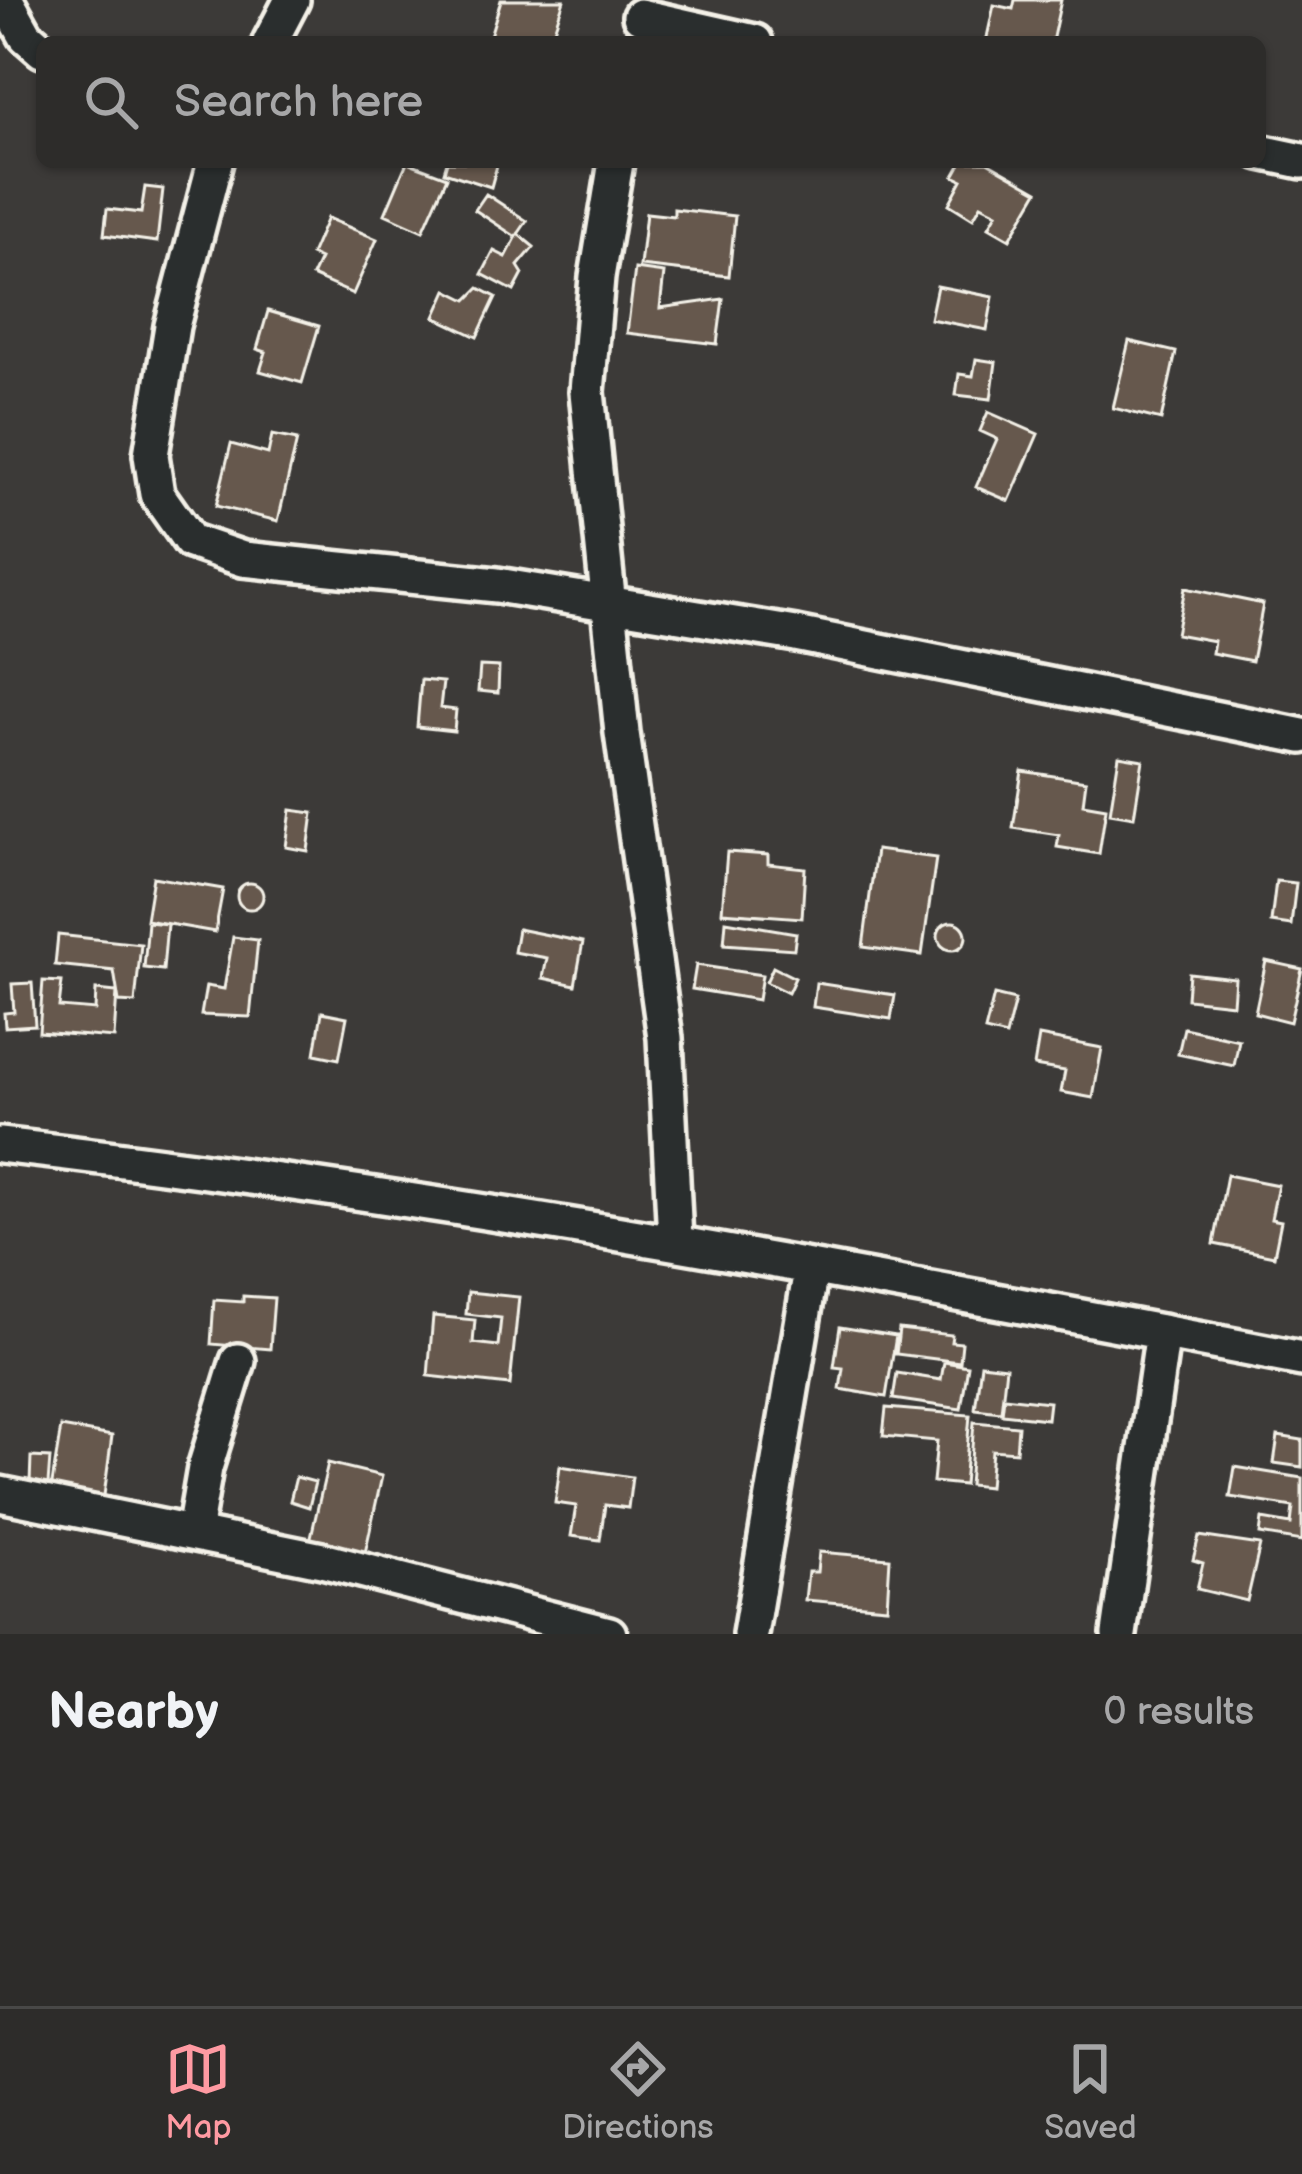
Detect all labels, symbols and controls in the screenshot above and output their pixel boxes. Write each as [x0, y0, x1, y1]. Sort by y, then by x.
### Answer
search box [36, 36, 1266, 168]
icon: search [78, 69, 144, 135]
text: Search here [174, 75, 423, 130]
text: Nearby [48, 1682, 219, 1743]
text: 0 results [1103, 1689, 1254, 1736]
tab: Map [165, 2036, 232, 2148]
tab: Directions [562, 2036, 714, 2148]
tab: Saved [1044, 2036, 1137, 2148]

